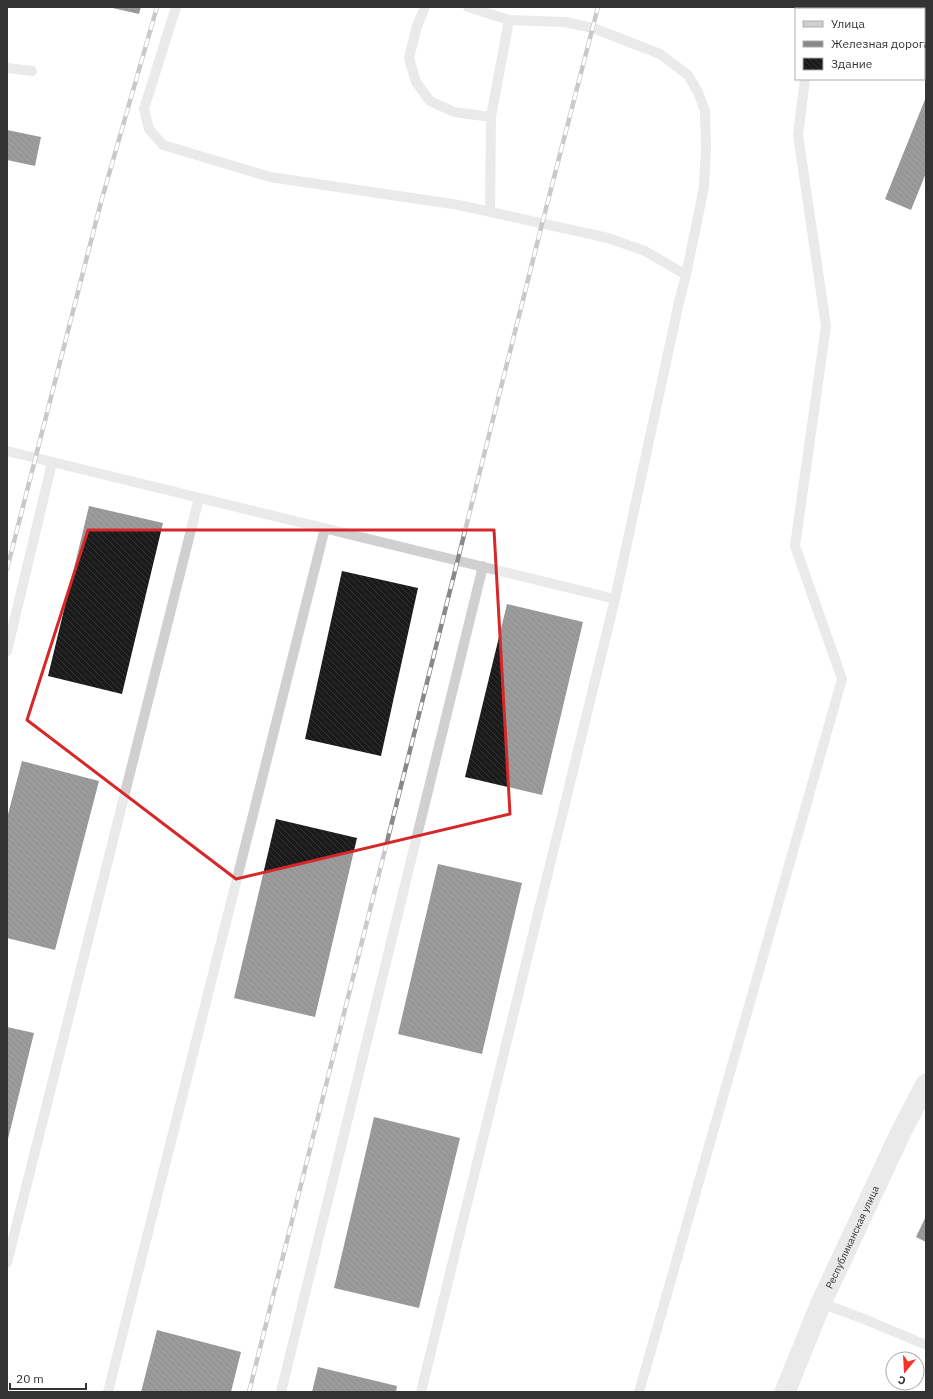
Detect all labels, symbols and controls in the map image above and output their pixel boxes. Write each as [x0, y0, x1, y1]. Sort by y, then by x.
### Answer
legend [795, 8, 925, 80]
text: Улица [831, 16, 865, 31]
text: Железная дорога [831, 36, 931, 51]
text: Здание [831, 56, 873, 71]
street label: Республиканская улица [823, 1183, 882, 1291]
north arrow [885, 1351, 925, 1391]
scale bar [10, 1365, 86, 1391]
text: 20 m [16, 1371, 44, 1386]
text: С [896, 1373, 907, 1388]

